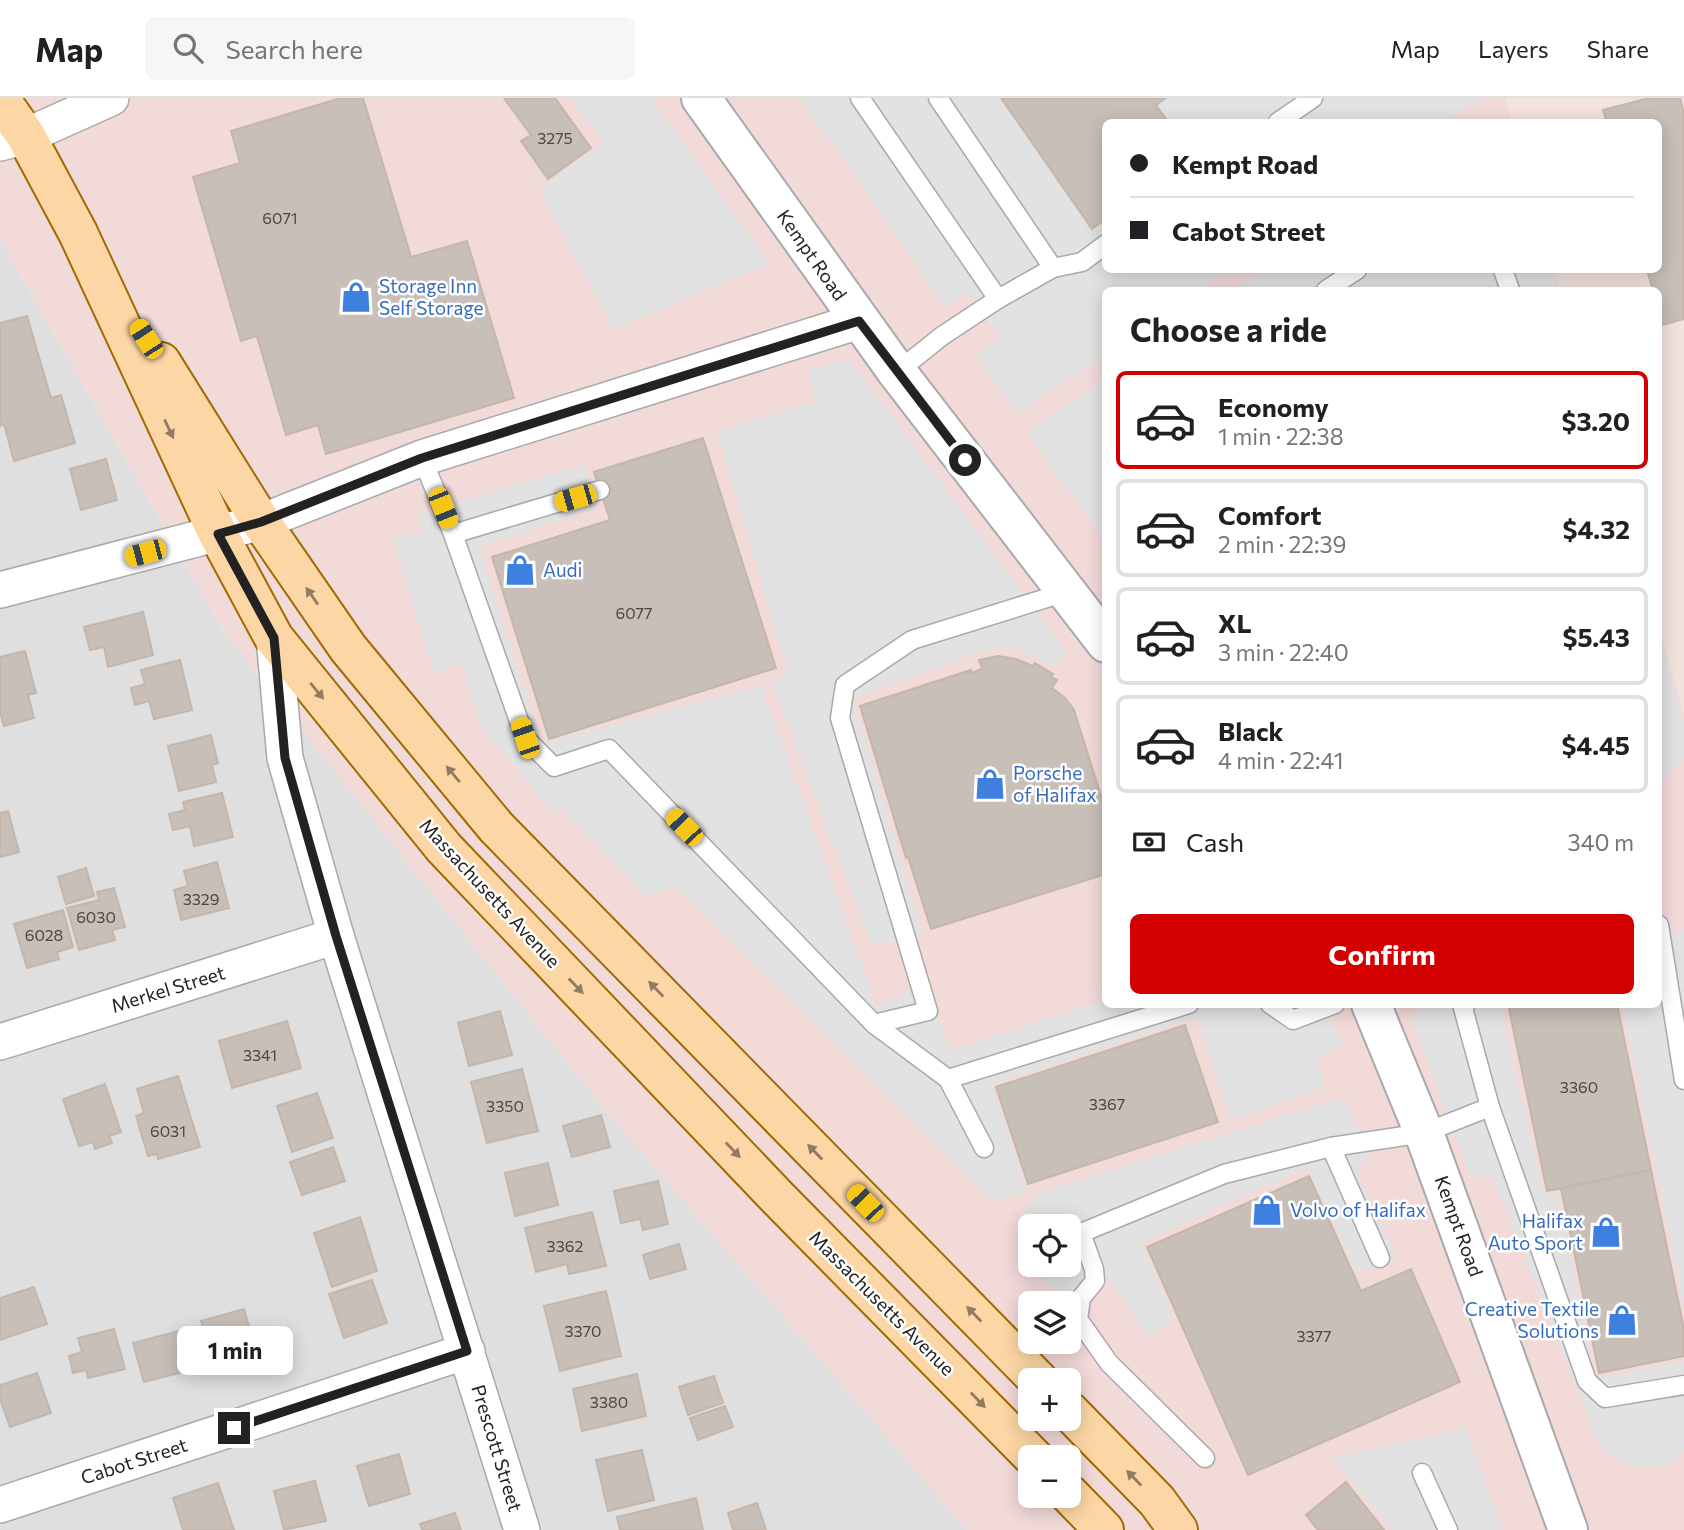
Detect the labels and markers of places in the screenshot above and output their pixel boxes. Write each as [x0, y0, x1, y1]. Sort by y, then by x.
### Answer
place label: Storage Inn Self Storage [379, 274, 484, 319]
shop icon: Storage Inn Self Storage [339, 280, 373, 314]
shop icon: Audi [503, 553, 537, 587]
place label: Audi [543, 558, 582, 581]
place label: Porsche of Halifax [1013, 761, 1097, 806]
shop icon: Porsche of Halifax [973, 767, 1007, 801]
shop icon: Volvo of Halifax [1250, 1193, 1284, 1227]
place label: Volvo of Halifax [1290, 1198, 1426, 1221]
place label: Halifax Auto Sport [1488, 1209, 1583, 1254]
shop icon: Halifax Auto Sport [1589, 1215, 1623, 1249]
place label: Creative Textile Solutions [1465, 1297, 1599, 1342]
shop icon: Creative Textile Solutions [1605, 1303, 1639, 1337]

